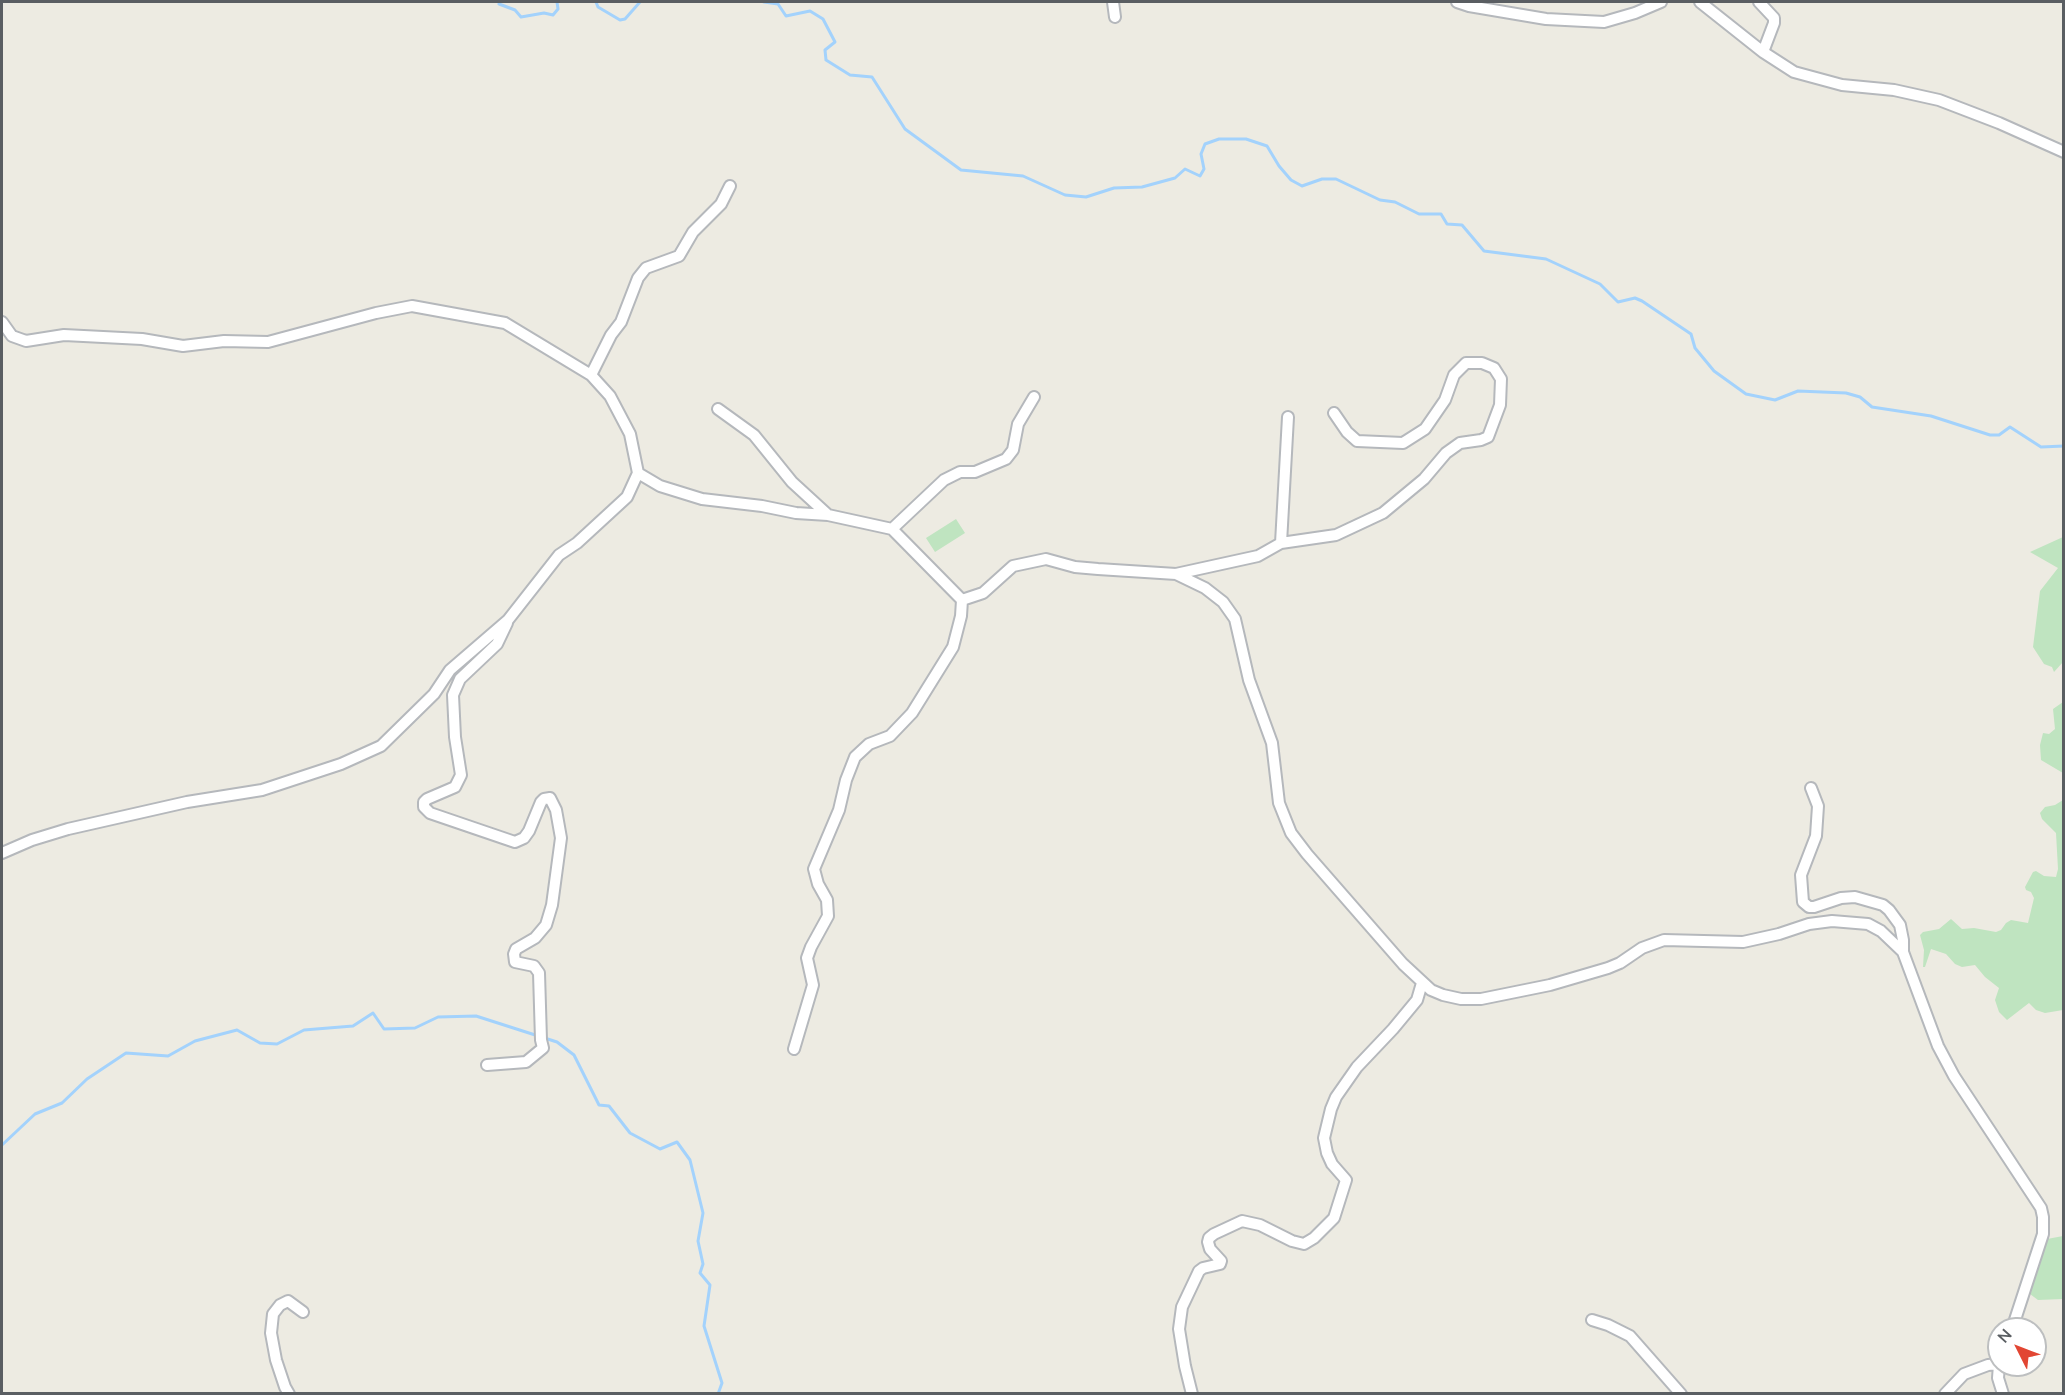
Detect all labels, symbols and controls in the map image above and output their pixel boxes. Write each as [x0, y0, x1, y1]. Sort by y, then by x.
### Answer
north arrow [1987, 1317, 2047, 1377]
text: N [1993, 1324, 2017, 1348]

